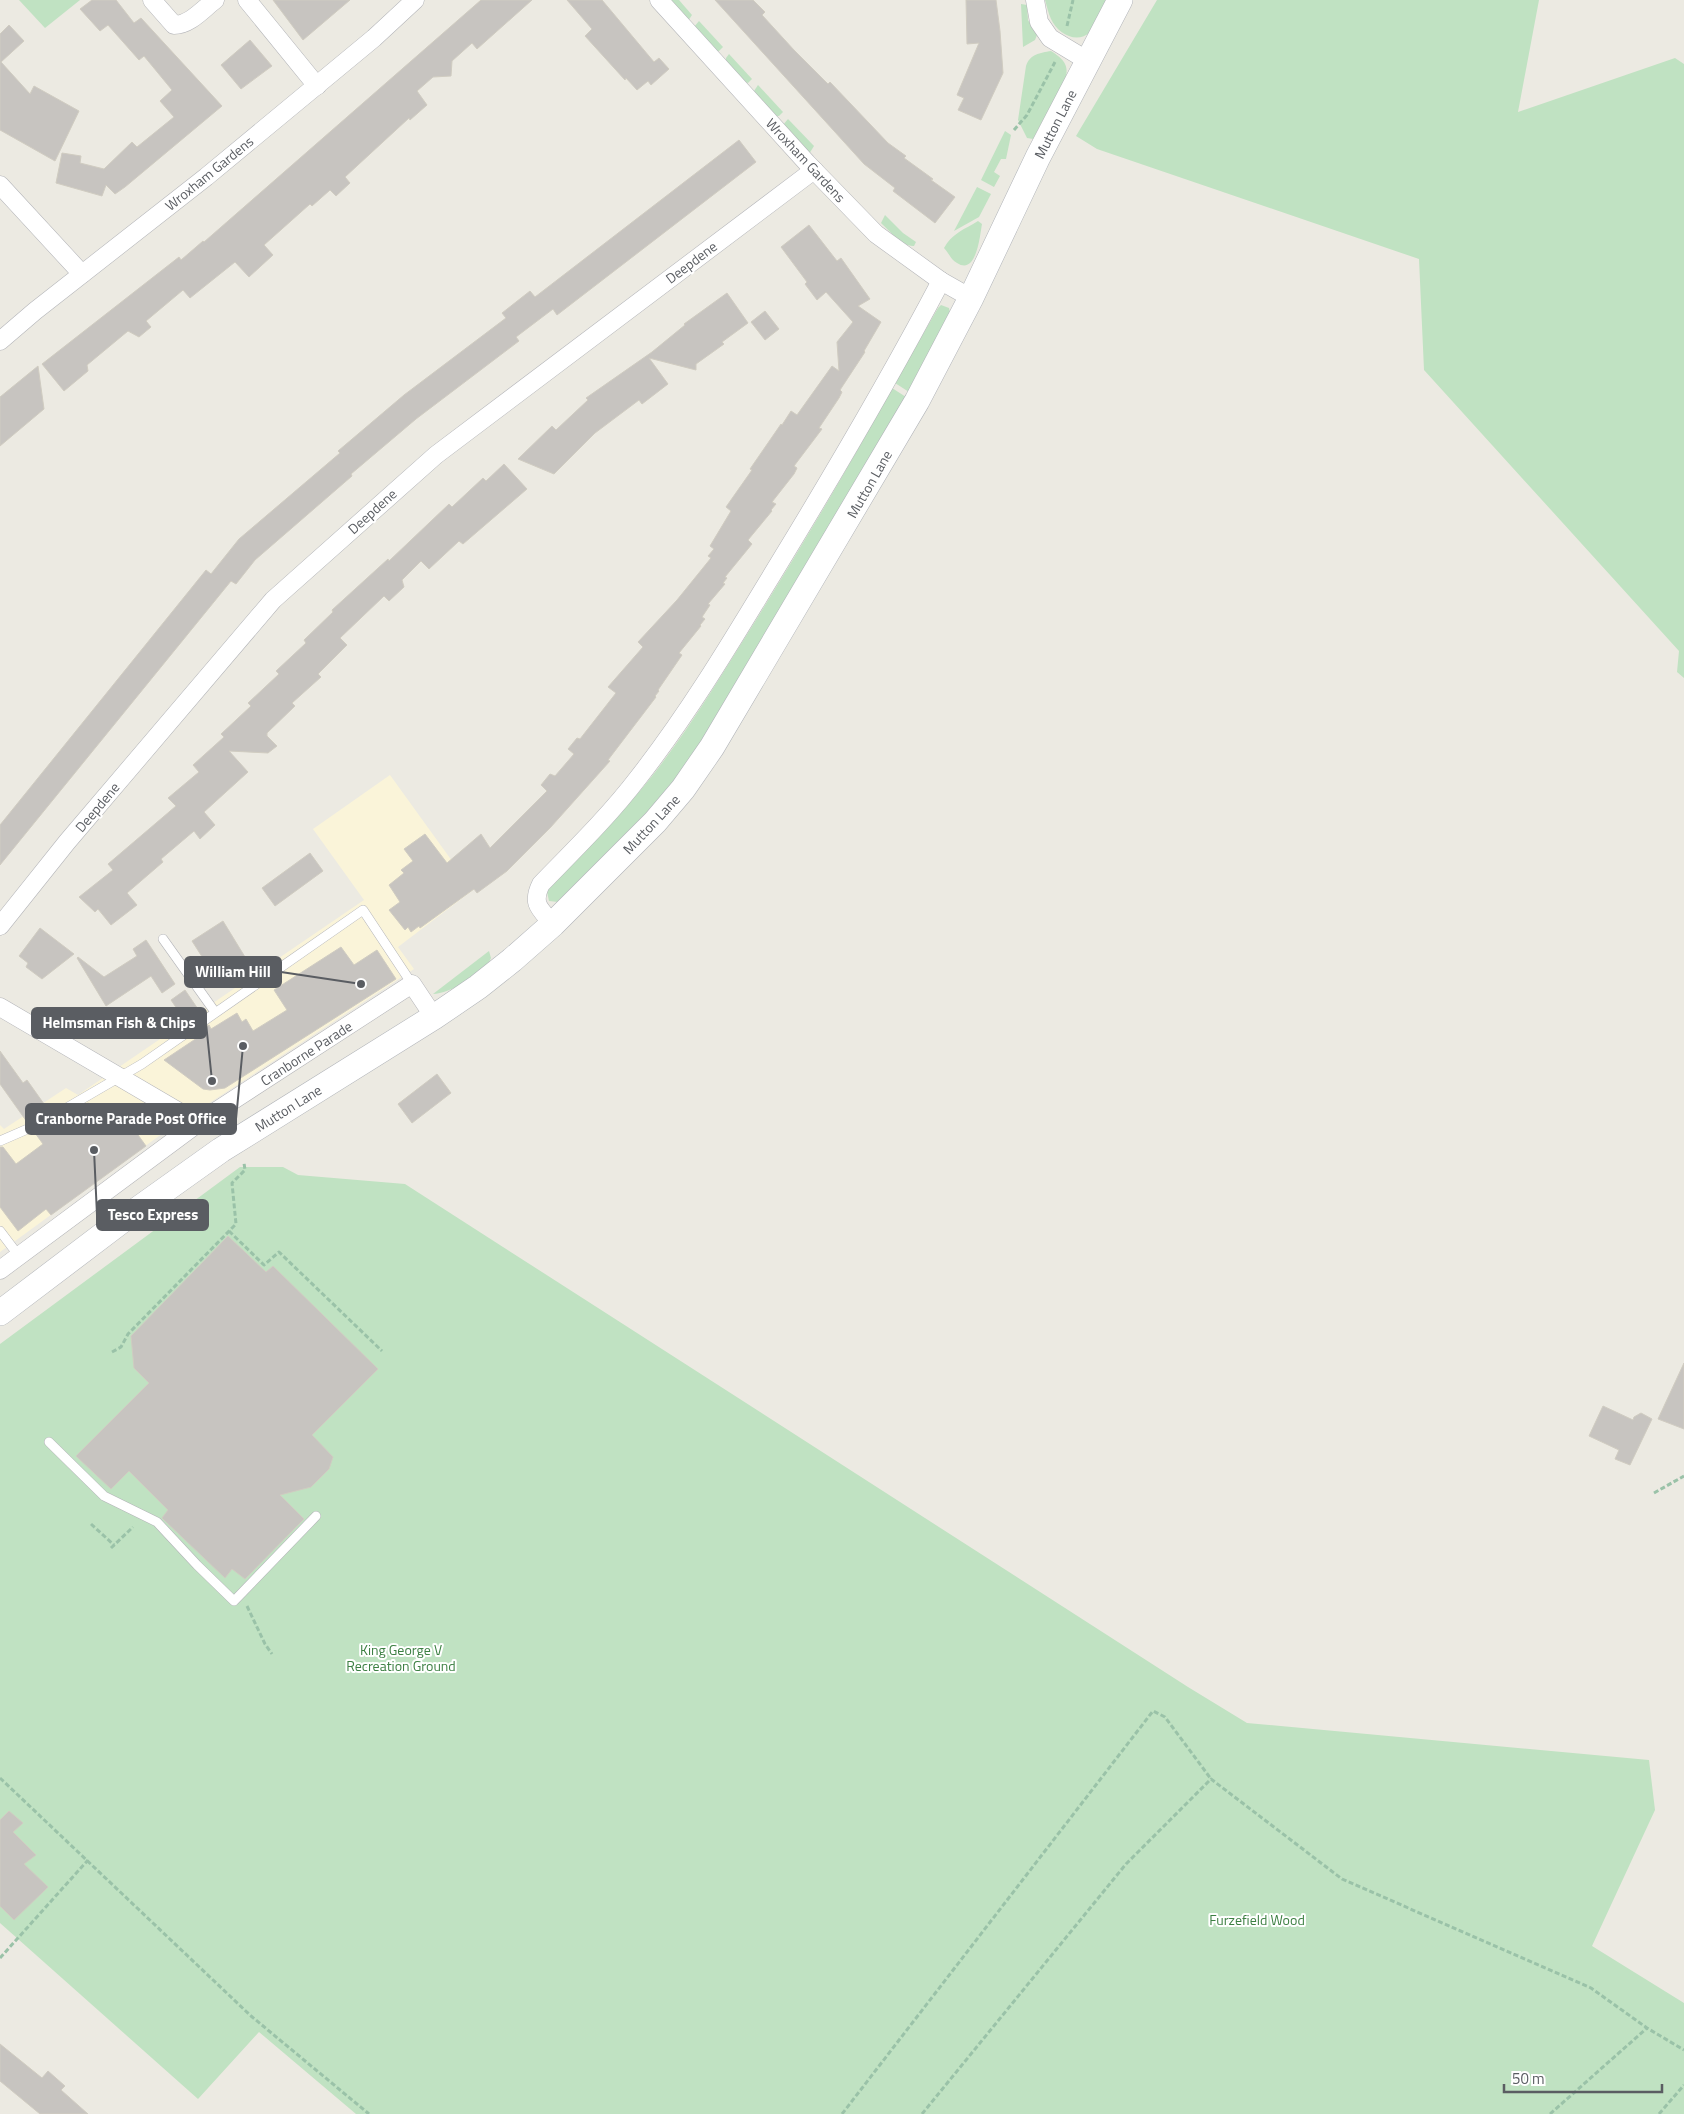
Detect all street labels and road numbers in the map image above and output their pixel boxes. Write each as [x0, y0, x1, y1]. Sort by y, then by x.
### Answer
street label: Mutton Lane [1029, 86, 1081, 162]
street label: Wroxham Gardens [761, 113, 851, 207]
street label: Wroxham Gardens [160, 131, 258, 215]
street label: Deepdene [661, 236, 721, 288]
street label: Mutton Lane [841, 446, 897, 522]
street label: Deepdene [343, 483, 401, 539]
street label: Deepdene [70, 777, 124, 837]
street label: Mutton Lane [618, 789, 684, 859]
street label: Cranborne Parade [256, 1015, 356, 1091]
street label: Mutton Lane [250, 1079, 326, 1137]

